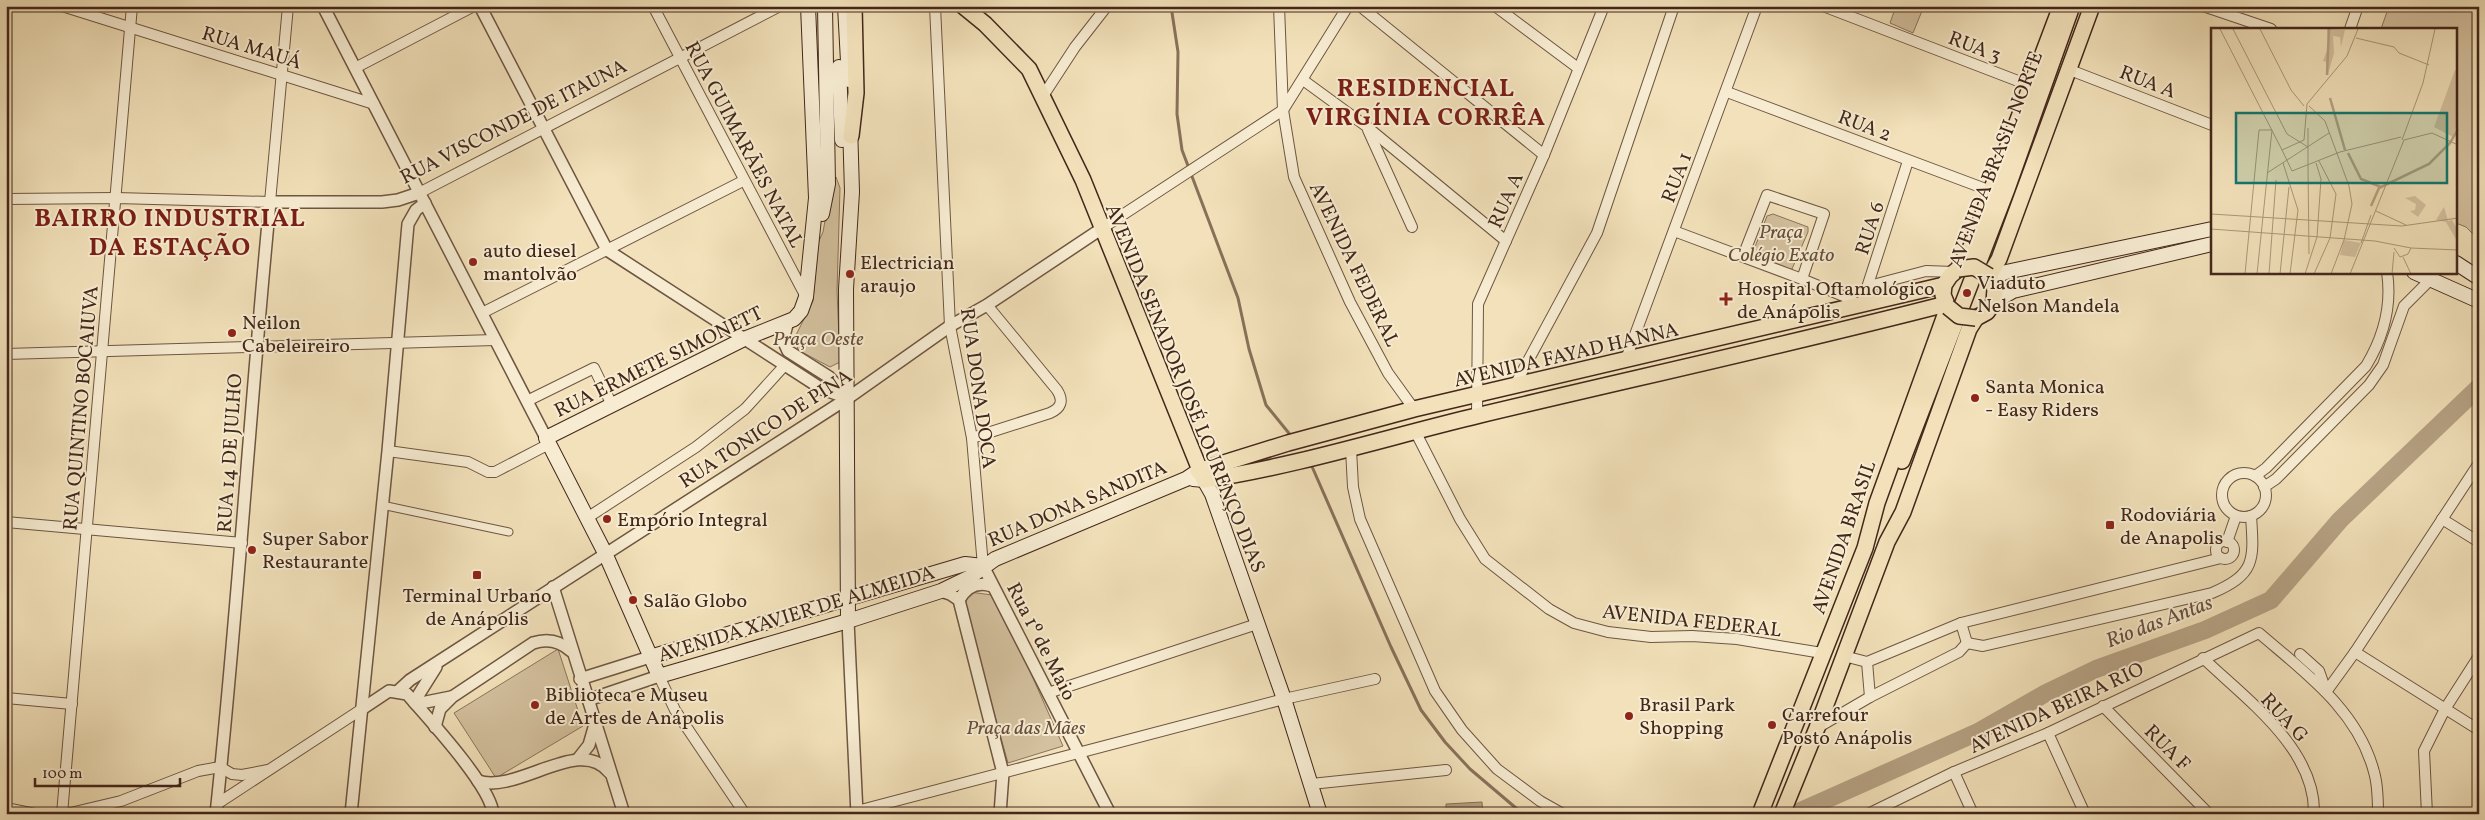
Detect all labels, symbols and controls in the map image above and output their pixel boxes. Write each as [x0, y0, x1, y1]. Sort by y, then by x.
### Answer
street label: RUA MAUÁ [198, 20, 305, 77]
street label: RUA 3 [1944, 25, 2005, 71]
inset map [2211, 28, 2458, 274]
street label: RUA GUIMARÃES NATAL [677, 37, 810, 253]
street label: AVENIDA BRASIL NORTE [1943, 48, 2051, 272]
street label: RUA VISCONDE DE ITAUNA [396, 53, 632, 192]
street label: RUA A [2115, 59, 2180, 106]
district label: RESIDENCIAL VIRGÍNIA CORRÊA [1306, 72, 1546, 136]
street label: RUA 2 [1833, 104, 1895, 150]
street label: RUA 1 [1655, 148, 1700, 207]
street label: RUA A [1482, 168, 1532, 233]
street label: AVENIDA FEDERAL [1301, 178, 1405, 352]
street label: RUA 6 [1849, 198, 1893, 259]
street label: AVENIDA SENADOR JOSÉ LOURENÇO DIAS [1097, 200, 1271, 577]
district label: BAIRRO INDUSTRIAL DA ESTAÇÃO [34, 202, 306, 266]
park label: Praça Colégio Exato [1728, 219, 1834, 270]
place label: auto diesel mantolvão [483, 238, 577, 289]
place label: Electrician araujo [860, 250, 955, 301]
marker: auto diesel mantolvão [467, 256, 479, 268]
marker: Electrician araujo [844, 268, 856, 280]
place label: Viaduto Nelson Mandela [1977, 270, 2120, 321]
place label: Hospital Oftamológico de Anápolis [1737, 276, 1935, 327]
street label: RUA QUINTINO BOCAIUVA [57, 285, 107, 532]
marker: Viaduto Nelson Mandela [1961, 287, 1973, 299]
marker: Hospital Oftamológico de Anápolis [1719, 292, 1733, 306]
street label: RUA ERMETE SIMONETT [550, 300, 768, 426]
street label: RUA DONA DOCA [952, 306, 1002, 471]
place label: Neilon Cabeleireiro [242, 310, 350, 361]
street label: AVENIDA FAYAD HANNA [1451, 316, 1682, 395]
park label: Praça Oeste [772, 326, 864, 354]
marker: Neilon Cabeleireiro [226, 327, 238, 339]
street label: RUA TONICO DE PINA [674, 363, 858, 496]
street label: RUA 14 DE JULHO [211, 372, 251, 534]
place label: Santa Monica - Easy Riders [1985, 374, 2105, 425]
marker: Santa Monica - Easy Riders [1969, 392, 1981, 404]
street label: RUA DONA SANDITA [984, 455, 1171, 555]
street label: AVENIDA BRASIL [1806, 457, 1884, 618]
place label: Rodoviária de Anapolis [2120, 502, 2223, 553]
place label: Empório Integral [617, 507, 768, 535]
marker: Empório Integral [601, 513, 613, 525]
marker: Rodoviária de Anapolis [2104, 519, 2116, 531]
place label: Super Sabor Restaurante [262, 526, 369, 577]
marker: Super Sabor Restaurante [246, 544, 258, 556]
street label: AVENIDA XAVIER DE ALMEIDA [655, 559, 938, 670]
marker: Terminal Urbano de Anápolis [471, 569, 483, 581]
street label: Rua 1º de Maio [998, 578, 1082, 706]
place label: Terminal Urbano de Anápolis [402, 583, 552, 634]
place label: Salão Globo [643, 588, 747, 616]
water label: Rio das Antas [2102, 589, 2217, 656]
marker: Salão Globo [627, 594, 639, 606]
street label: AVENIDA FEDERAL [1601, 599, 1783, 645]
street label: AVENIDA BEIRA RIO [1965, 656, 2149, 762]
place label: Biblioteca e Museu de Artes de Anápolis [545, 682, 724, 733]
street label: RUA G [2253, 687, 2314, 750]
place label: Brasil Park Shopping [1639, 692, 1735, 743]
marker: Biblioteca e Museu de Artes de Anápolis [529, 699, 541, 711]
place label: Carrefour Posto Anápolis [1782, 702, 1912, 753]
marker: Brasil Park Shopping [1623, 710, 1635, 722]
park label: Praça das Mães [966, 715, 1086, 743]
marker: Carrefour Posto Anápolis [1766, 719, 1778, 731]
street label: RUA F [2137, 719, 2196, 778]
scale bar [35, 755, 180, 787]
text: 100 m [42, 764, 82, 785]

